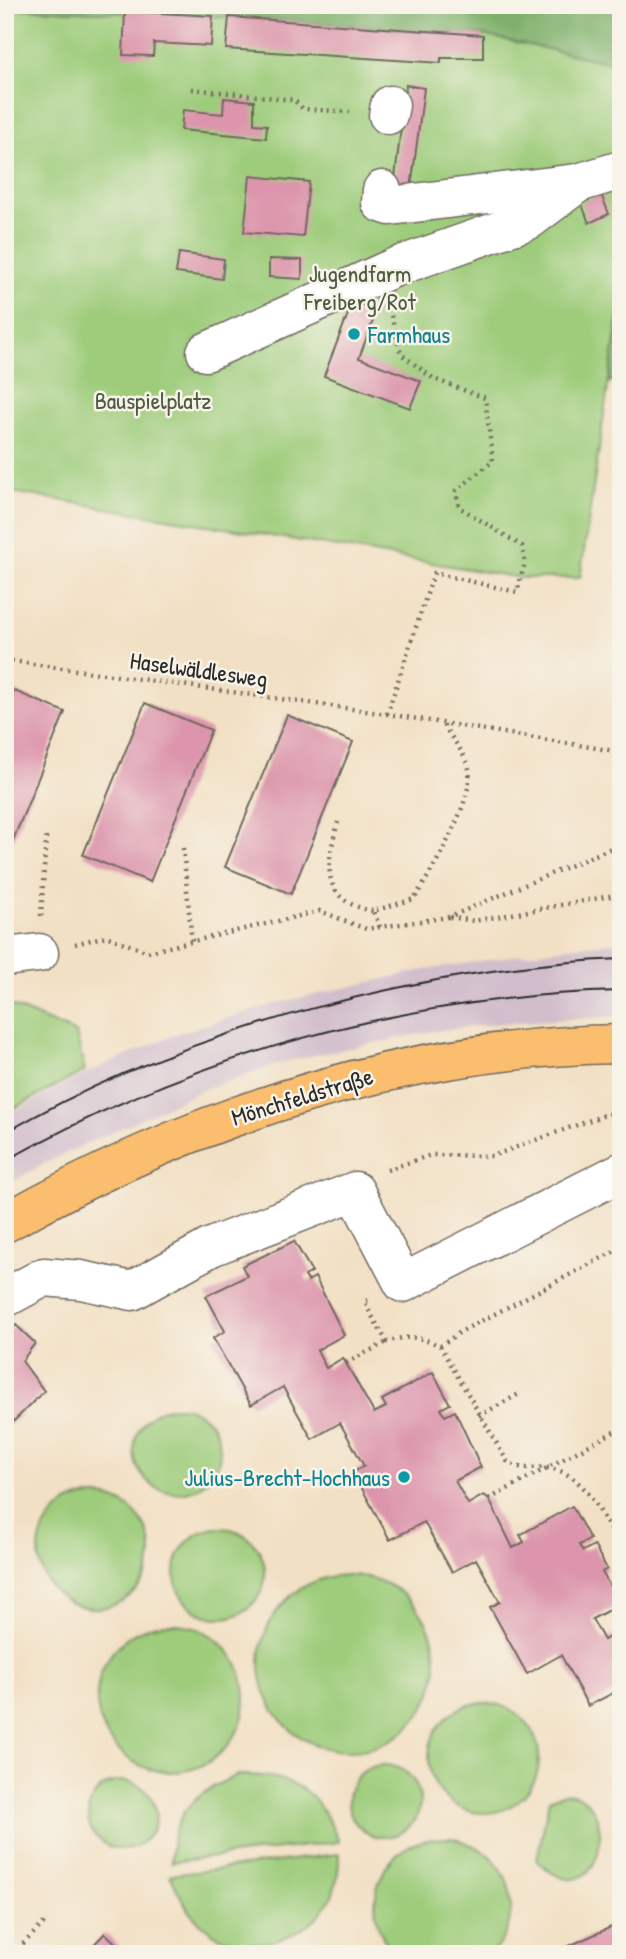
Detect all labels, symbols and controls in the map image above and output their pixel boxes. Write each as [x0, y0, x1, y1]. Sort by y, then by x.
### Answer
park label: Jugendfarm Freiberg/Rot [303, 257, 416, 317]
place label: Farmhaus [367, 318, 450, 350]
marker: Farmhaus [346, 326, 362, 342]
park label: Bauspielplatz [95, 384, 211, 416]
street label: Haselwäldlesweg [128, 644, 270, 694]
street label: Mönchfeldstraße [227, 1059, 377, 1133]
place label: Julius-Brecht-Hochhaus [184, 1461, 390, 1493]
marker: Julius-Brecht-Hochhaus [396, 1469, 412, 1485]

